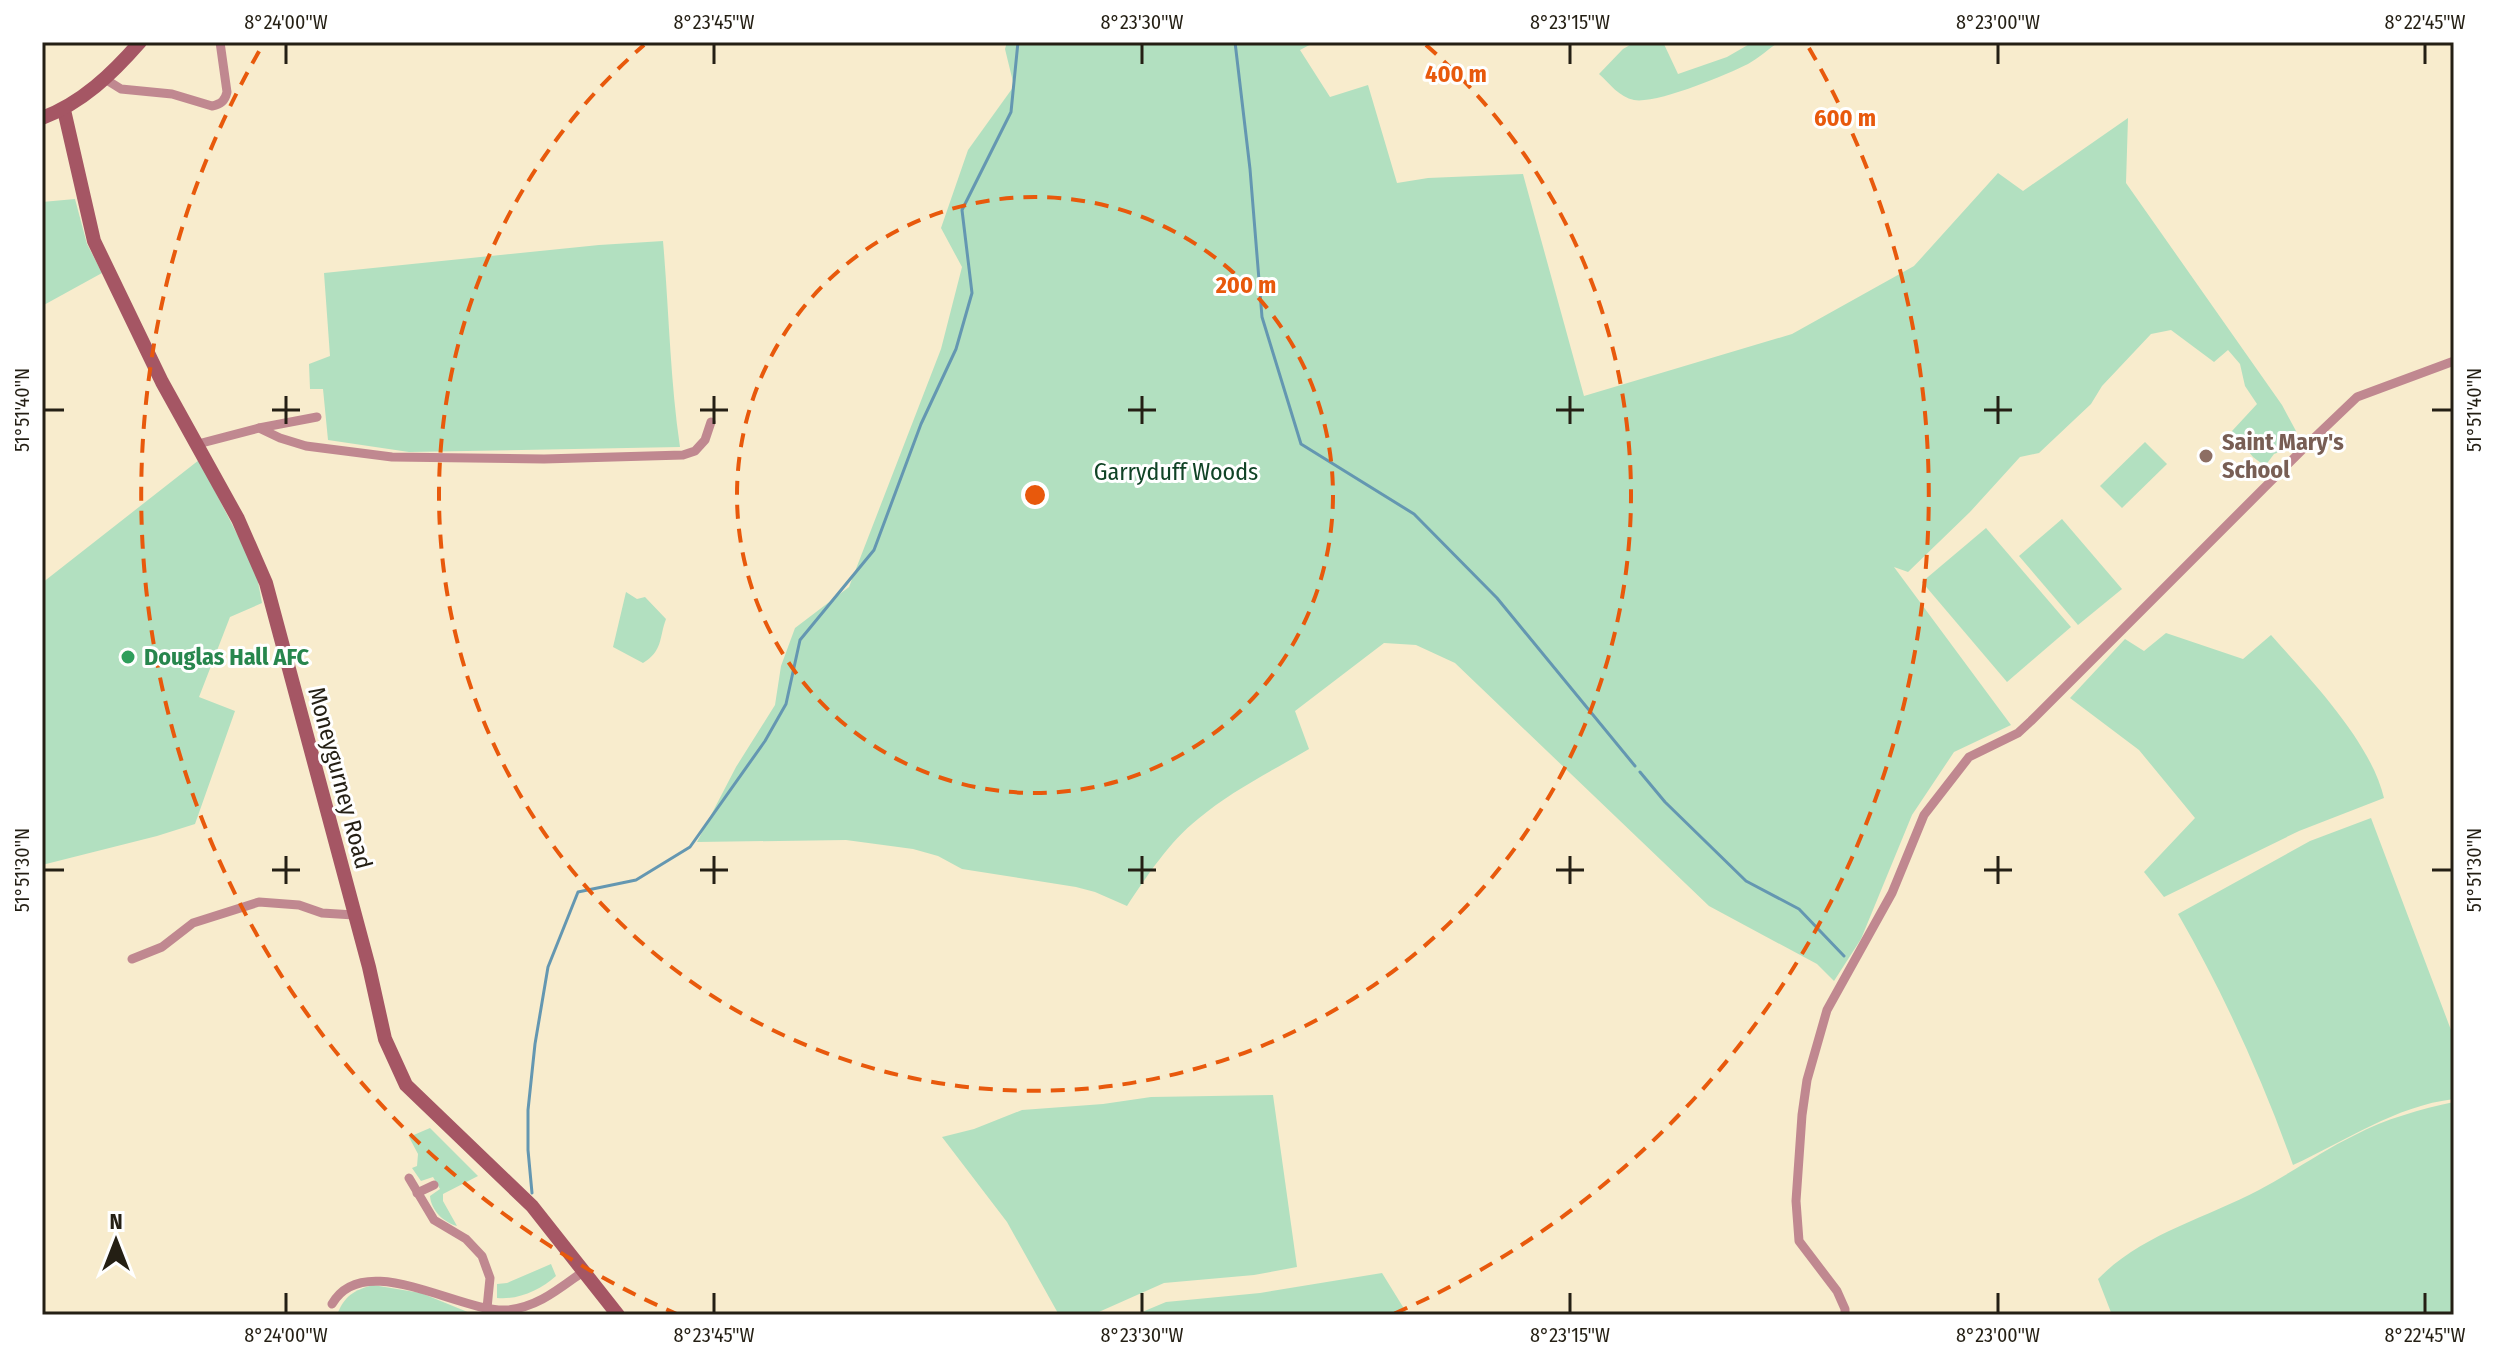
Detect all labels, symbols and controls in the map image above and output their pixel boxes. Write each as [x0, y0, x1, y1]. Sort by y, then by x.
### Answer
text: 8°24'00"W [244, 10, 328, 34]
text: 8°23'45"W [673, 10, 755, 34]
text: 8°23'30"W [1101, 10, 1184, 34]
text: 8°23'15"W [1530, 10, 1610, 34]
text: 8°23'00"W [1956, 10, 2040, 34]
text: 8°22'45"W [2385, 10, 2465, 34]
text: 400 m [1425, 60, 1487, 88]
text: 600 m [1814, 104, 1876, 132]
text: 200 m [1215, 271, 1276, 299]
text: 51°51'40"N [10, 368, 34, 452]
text: 51°51'40"N [2462, 368, 2486, 452]
place label: Saint Mary's School [2222, 428, 2344, 484]
marker: Saint Mary's School [2197, 447, 2215, 465]
park label: Garryduff Woods [1094, 458, 1258, 486]
centre of rings [1021, 481, 1049, 509]
place label: Douglas Hall AFC [144, 643, 310, 671]
marker: Douglas Hall AFC [119, 648, 137, 666]
street label: Moneygurney Road [302, 684, 378, 872]
text: 51°51'30"N [10, 828, 34, 912]
text: 51°51'30"N [2462, 828, 2486, 912]
north arrow [76, 1201, 156, 1281]
text: N [109, 1208, 123, 1235]
text: 8°24'00"W [244, 1323, 328, 1347]
text: 8°23'45"W [673, 1323, 755, 1347]
text: 8°23'30"W [1101, 1323, 1184, 1347]
text: 8°23'15"W [1530, 1323, 1610, 1347]
text: 8°23'00"W [1956, 1323, 2040, 1347]
text: 8°22'45"W [2385, 1323, 2465, 1347]

